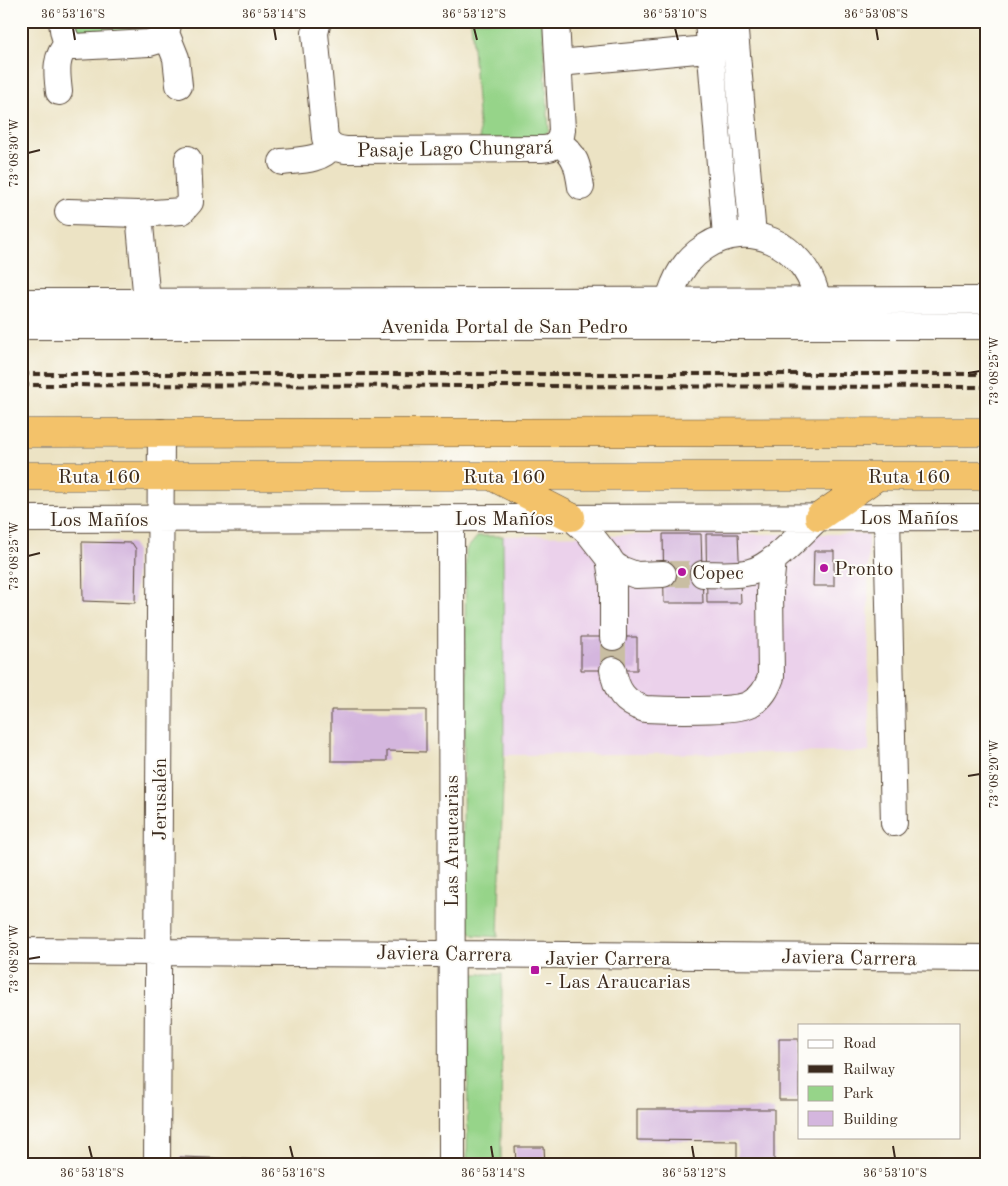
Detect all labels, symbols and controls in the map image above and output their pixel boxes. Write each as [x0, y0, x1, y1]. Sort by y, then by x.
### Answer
text: 36°53'16"S [41, 8, 105, 21]
text: 36°53'14"S [242, 8, 306, 21]
text: 36°53'12"S [442, 8, 506, 21]
text: 36°53'10"S [643, 8, 707, 21]
text: 36°53'08"S [844, 8, 908, 21]
text: 73°08'30"W [9, 118, 21, 188]
street label: Pasaje Lago Chungará [357, 138, 554, 162]
street label: Avenida Portal de San Pedro [380, 318, 628, 338]
text: 73°08'25"W [988, 336, 1001, 406]
street label: Ruta 160 [58, 468, 140, 488]
street label: Ruta 160 [463, 468, 545, 488]
street label: Ruta 160 [868, 468, 950, 488]
street label: Los Mañíos [859, 509, 959, 529]
street label: Los Mañíos [454, 510, 554, 530]
street label: Los Mañíos [49, 511, 149, 531]
text: 73°08'25"W [8, 521, 21, 591]
place label: Pronto [834, 560, 893, 580]
marker: Pronto [818, 562, 830, 574]
place label: Copec [692, 564, 744, 584]
marker: Copec [676, 566, 688, 578]
text: 73°08'20"W [989, 739, 1001, 809]
street label: Jerusalén [151, 757, 171, 840]
street label: Las Araucarias [443, 775, 463, 907]
text: 73°08'20"W [9, 924, 21, 994]
street label: Javiera Carrera [376, 944, 512, 966]
street label: Javiera Carrera [781, 948, 917, 970]
place label: Javier Carrera - Las Araucarias [545, 950, 690, 993]
marker: Javier Carrera - Las Araucarias [529, 964, 541, 976]
legend [798, 1024, 960, 1138]
text: Road [843, 1037, 877, 1052]
text: Railway [843, 1063, 896, 1078]
text: Park [843, 1087, 874, 1102]
text: Building [843, 1113, 898, 1128]
text: 36°53'18"S [60, 1167, 124, 1180]
text: 36°53'16"S [261, 1167, 325, 1180]
text: 36°53'14"S [461, 1167, 525, 1180]
text: 36°53'12"S [662, 1167, 726, 1180]
text: 36°53'10"S [863, 1167, 927, 1180]

